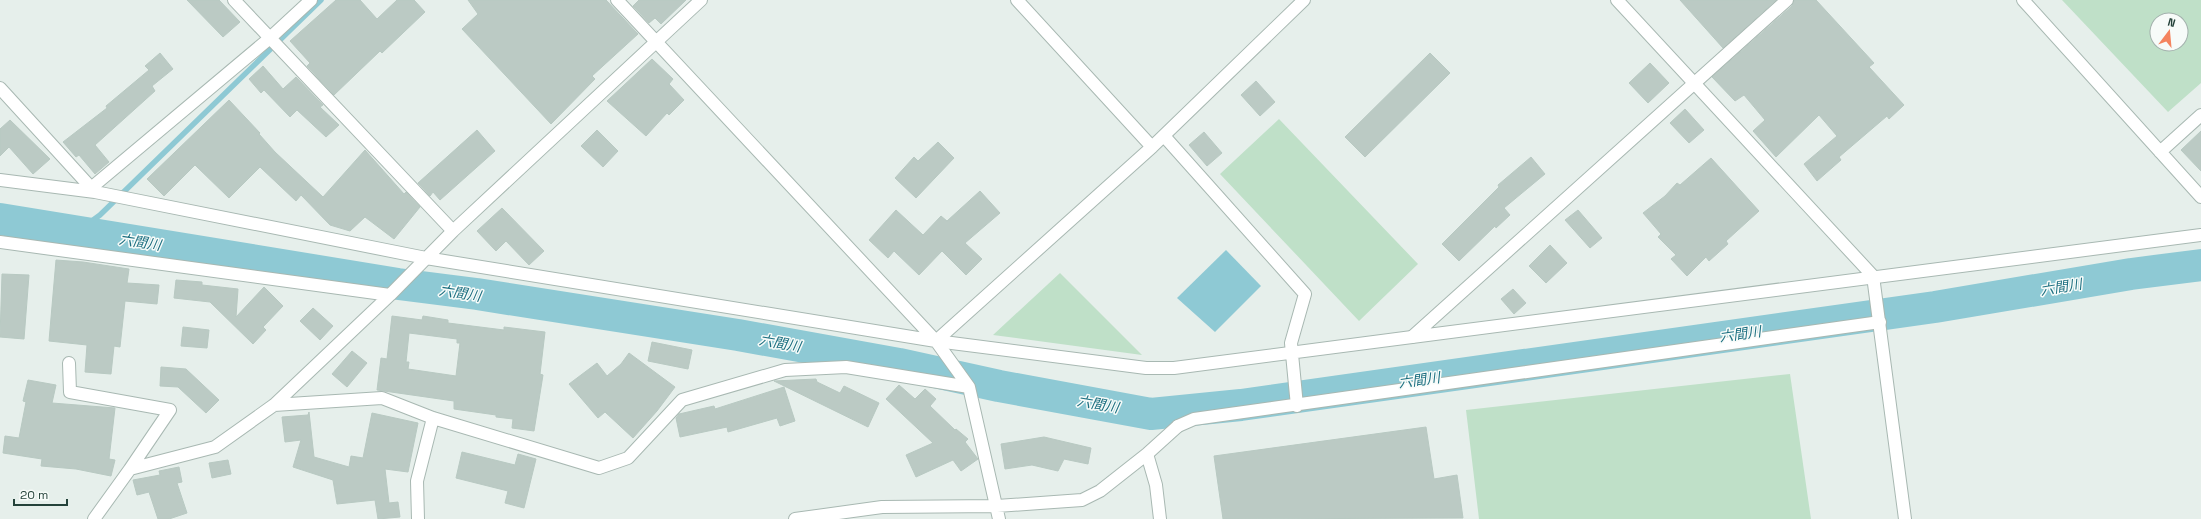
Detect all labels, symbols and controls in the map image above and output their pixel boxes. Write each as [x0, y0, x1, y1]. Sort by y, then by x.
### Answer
north arrow [2149, 12, 2189, 52]
text: N [2166, 15, 2177, 30]
water label: 六間川 [118, 230, 164, 254]
water label: 六間川 [2039, 275, 2085, 299]
water label: 六間川 [438, 281, 484, 305]
water label: 六間川 [1718, 322, 1764, 346]
water label: 六間川 [758, 330, 804, 356]
water label: 六間川 [1397, 368, 1443, 392]
water label: 六間川 [1076, 391, 1122, 417]
scale bar [14, 481, 67, 507]
text: 20 m [20, 487, 48, 503]

